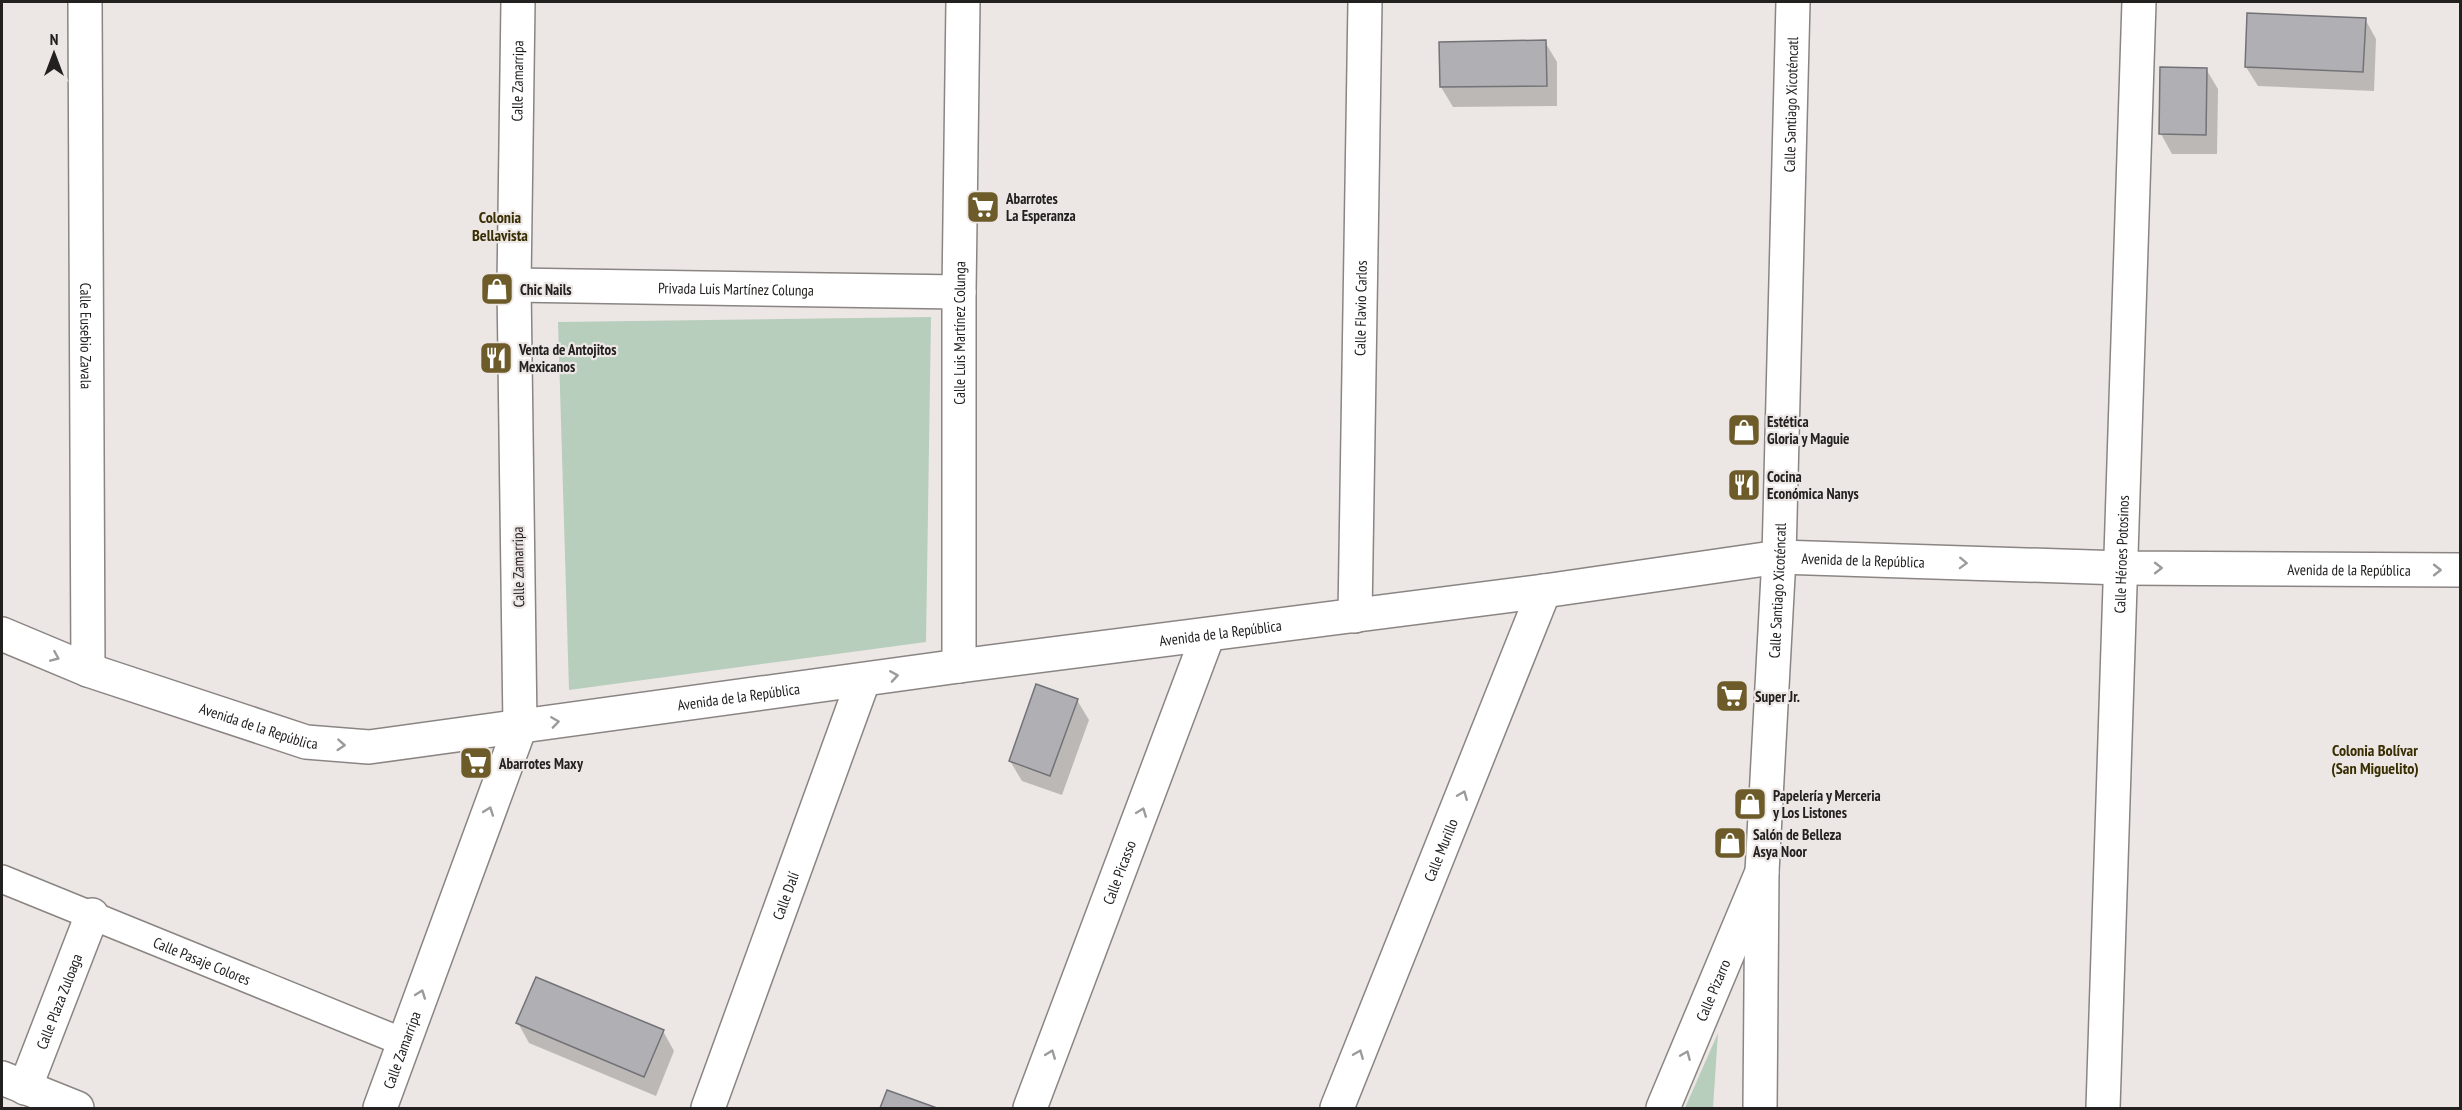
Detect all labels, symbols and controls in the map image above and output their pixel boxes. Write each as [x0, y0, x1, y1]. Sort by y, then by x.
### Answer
north arrow [24, 24, 84, 84]
text: N [50, 29, 58, 49]
street label: Calle Santiago Xicoténcatl [1779, 36, 1802, 173]
street label: Calle Zamarripa [507, 40, 527, 122]
supermarket icon: Abarrotes La Esperanza [965, 189, 1001, 225]
place label: Abarrotes La Esperanza [1005, 189, 1076, 225]
district label: Colonia Bellavista [472, 207, 528, 245]
street label: Calle Flavio Carlos [1350, 260, 1370, 356]
street label: Calle Luis Martínez Colunga [950, 261, 969, 405]
shop icon: Chic Nails [479, 271, 515, 307]
street label: Privada Luis Martínez Colunga [658, 278, 814, 299]
place label: Chic Nails [520, 280, 572, 299]
street label: Calle Eusebio Zavala [77, 283, 96, 389]
restaurant icon: Venta de Antojitos Mexicanos [478, 340, 514, 376]
place label: Venta de Antojitos Mexicanos [518, 340, 616, 376]
shop icon: Estética Gloria y Maguie [1726, 412, 1762, 448]
place label: Estética Gloria y Maguie [1767, 412, 1850, 448]
restaurant icon: Cocina Económica Nanys [1726, 467, 1762, 503]
place label: Cocina Económica Nanys [1767, 467, 1859, 503]
street label: Calle Héroes Potosinos [2110, 495, 2132, 614]
street label: Calle Santiago Xicoténcatl [1764, 522, 1789, 659]
street label: Calle Zamarripa [508, 526, 528, 608]
street label: Avenida de la República [1801, 548, 1925, 571]
one-way arrow [1959, 557, 1968, 570]
street label: Avenida de la República [2287, 559, 2411, 579]
one-way arrow [2154, 562, 2163, 575]
one-way arrow [2433, 564, 2442, 576]
street label: Avenida de la República [1158, 615, 1283, 650]
one-way arrow [49, 649, 60, 661]
one-way arrow [889, 670, 899, 682]
street label: Avenida de la República [676, 678, 801, 714]
supermarket icon: Super Jr. [1714, 678, 1750, 714]
place label: Super Jr. [1755, 687, 1800, 706]
street label: Avenida de la República [197, 698, 319, 752]
one-way arrow [551, 716, 560, 729]
one-way arrow [336, 738, 345, 751]
district label: Colonia Bolívar (San Miguelito) [2331, 740, 2419, 778]
supermarket icon: Abarrotes Maxy [458, 745, 494, 781]
place label: Abarrotes Maxy [498, 754, 584, 773]
shop icon: Papelería y Merceria y Los Listones [1732, 786, 1768, 822]
place label: Papelería y Merceria y Los Listones [1772, 786, 1881, 822]
one-way arrow [1456, 790, 1468, 801]
one-way arrow [481, 806, 494, 817]
one-way arrow [1134, 807, 1147, 818]
street label: Calle Murillo [1419, 816, 1461, 884]
shop icon: Salón de Belleza Asya Noor [1712, 825, 1748, 861]
place label: Salón de Belleza Asya Noor [1752, 825, 1841, 861]
street label: Calle Picasso [1098, 837, 1139, 907]
street label: Calle Dalí [768, 868, 803, 922]
street label: Calle Pasaje Colores [151, 932, 254, 989]
street label: Calle Plaza Zuloaga [31, 951, 86, 1052]
street label: Calle Pizarro [1691, 956, 1734, 1024]
one-way arrow [414, 989, 426, 1000]
street label: Calle Zamarripa [378, 1008, 424, 1091]
one-way arrow [1043, 1049, 1056, 1060]
one-way arrow [1352, 1049, 1364, 1060]
one-way arrow [1679, 1050, 1691, 1061]

